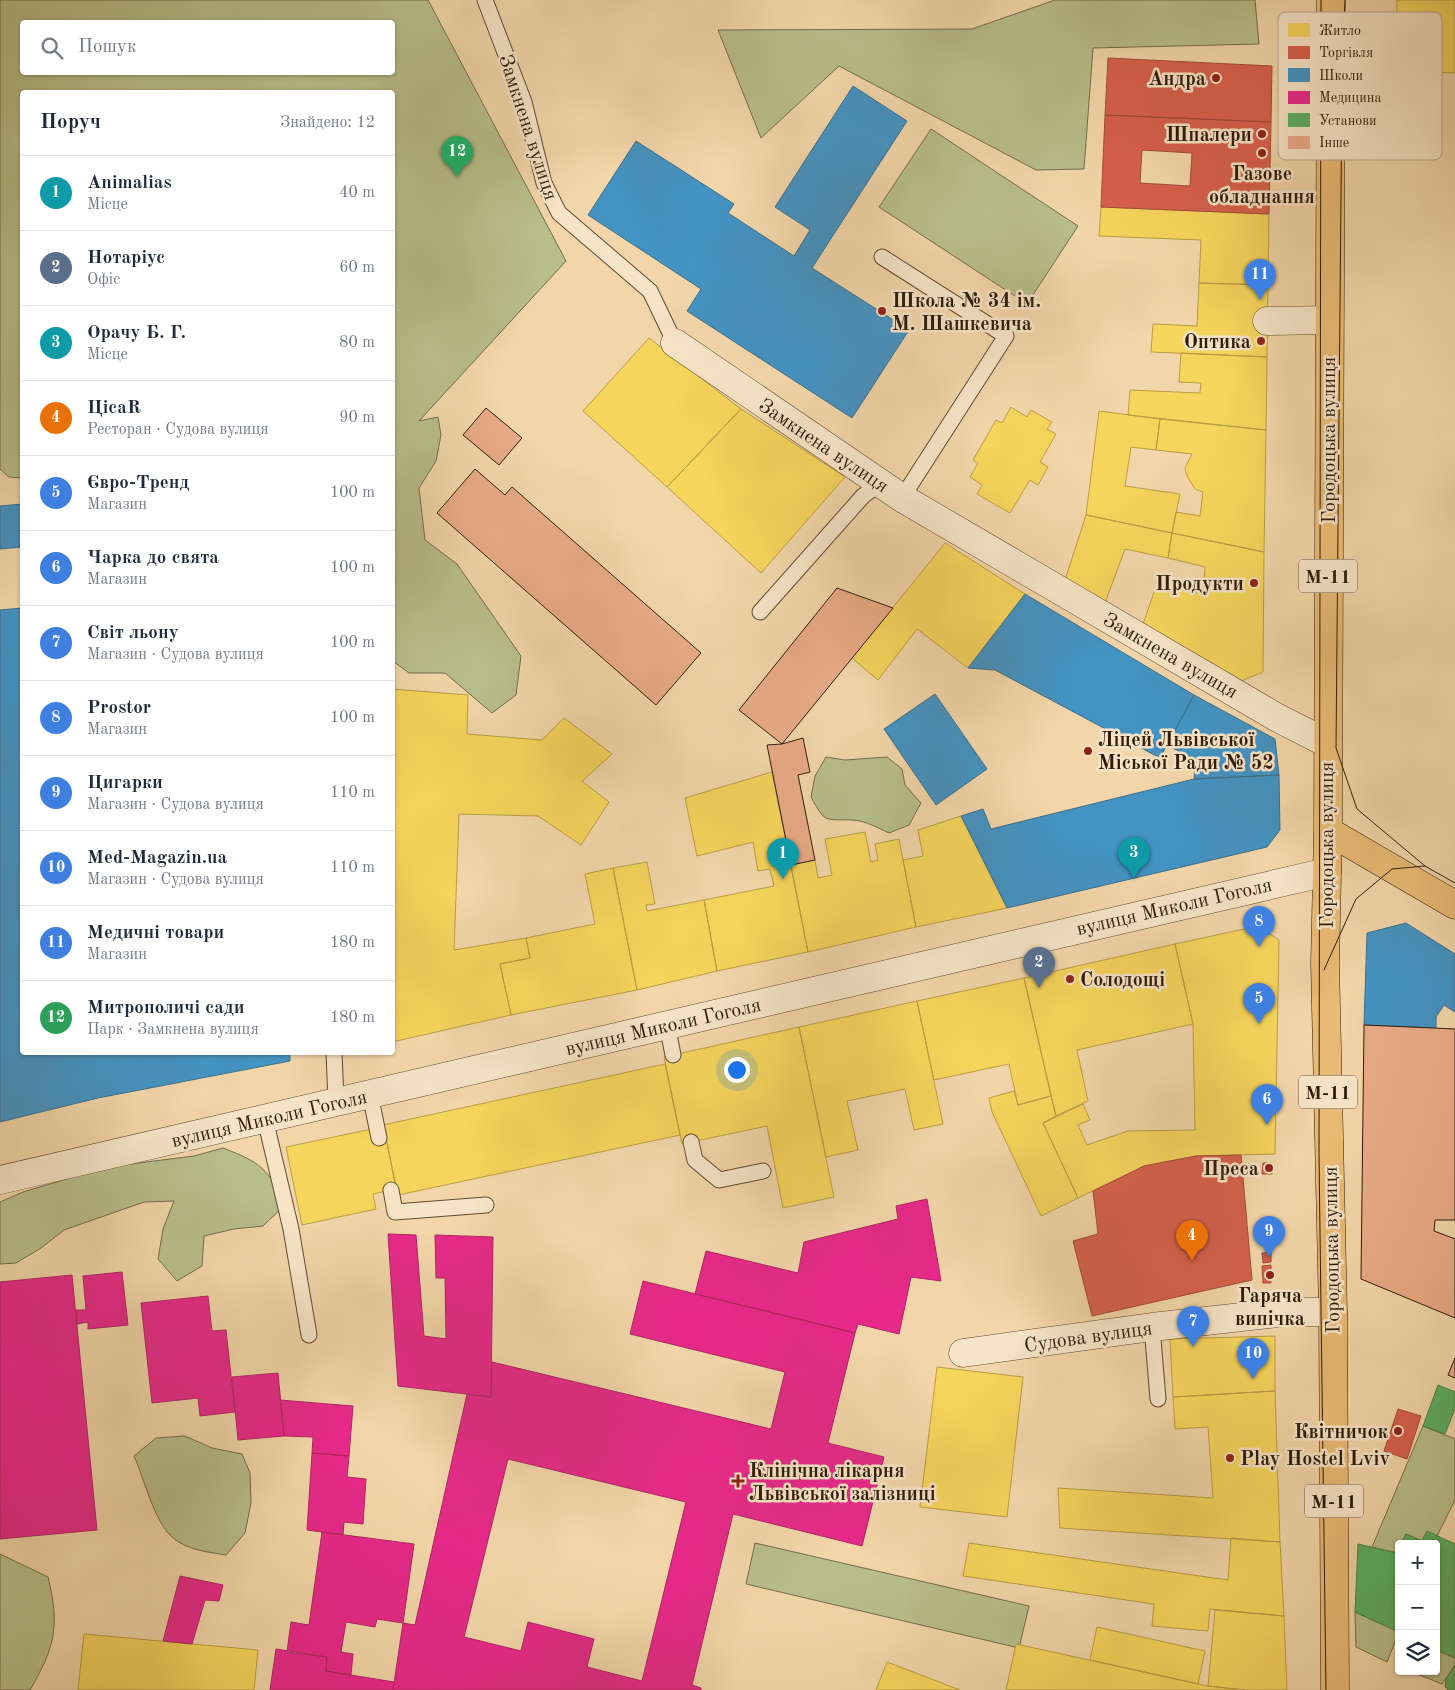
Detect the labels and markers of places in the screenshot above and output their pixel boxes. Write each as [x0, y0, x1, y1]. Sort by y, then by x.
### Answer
place label: Андра [1148, 70, 1206, 90]
marker: Андра [1210, 72, 1222, 84]
place label: Шпалери [1166, 126, 1252, 146]
marker: Шпалери [1256, 128, 1268, 140]
pin: 12 [441, 136, 473, 177]
marker: Газове обладнання [1256, 147, 1268, 159]
place label: Газове обладнання [1209, 165, 1315, 208]
pin: 11 [1244, 259, 1276, 300]
place label: Школа № 34 ім. М. Шашкевича [892, 292, 1041, 335]
marker: Школа № 34 ім. М. Шашкевича [876, 305, 888, 317]
place label: Оптика [1184, 333, 1251, 353]
marker: Оптика [1255, 335, 1267, 347]
place label: Продукти [1155, 575, 1244, 595]
marker: Продукти [1248, 577, 1260, 589]
place label: Ліцей Львівської Міської Ради № 52 [1098, 731, 1274, 774]
marker: Ліцей Львівської Міської Ради № 52 [1082, 745, 1094, 757]
pin: 3 [1118, 837, 1150, 878]
pin: 1 [767, 838, 799, 879]
pin: 8 [1243, 906, 1275, 947]
pin: 2 [1023, 947, 1055, 988]
place label: Солодощі [1080, 971, 1165, 991]
marker: Солодощі [1064, 973, 1076, 985]
pin: 5 [1243, 983, 1275, 1024]
pin: 6 [1251, 1084, 1283, 1125]
place label: Преса [1203, 1160, 1259, 1180]
marker: Преса [1263, 1162, 1275, 1174]
pin: 9 [1253, 1216, 1285, 1257]
pin: 4 [1176, 1220, 1208, 1261]
marker: Гаряча випічка [1264, 1269, 1276, 1281]
place label: Гаряча випічка [1235, 1287, 1305, 1330]
pin: 7 [1177, 1306, 1209, 1347]
pin: 10 [1237, 1338, 1269, 1379]
place label: Квітничок [1294, 1423, 1388, 1443]
marker: Квітничок [1392, 1425, 1404, 1437]
place label: Play Hostel Lviv [1240, 1450, 1390, 1470]
marker: Play Hostel Lviv [1224, 1452, 1236, 1464]
place label: Клінічна лікарня Львівської залізниці [749, 1462, 936, 1505]
marker: Клінічна лікарня Львівської залізниці [731, 1474, 745, 1488]

